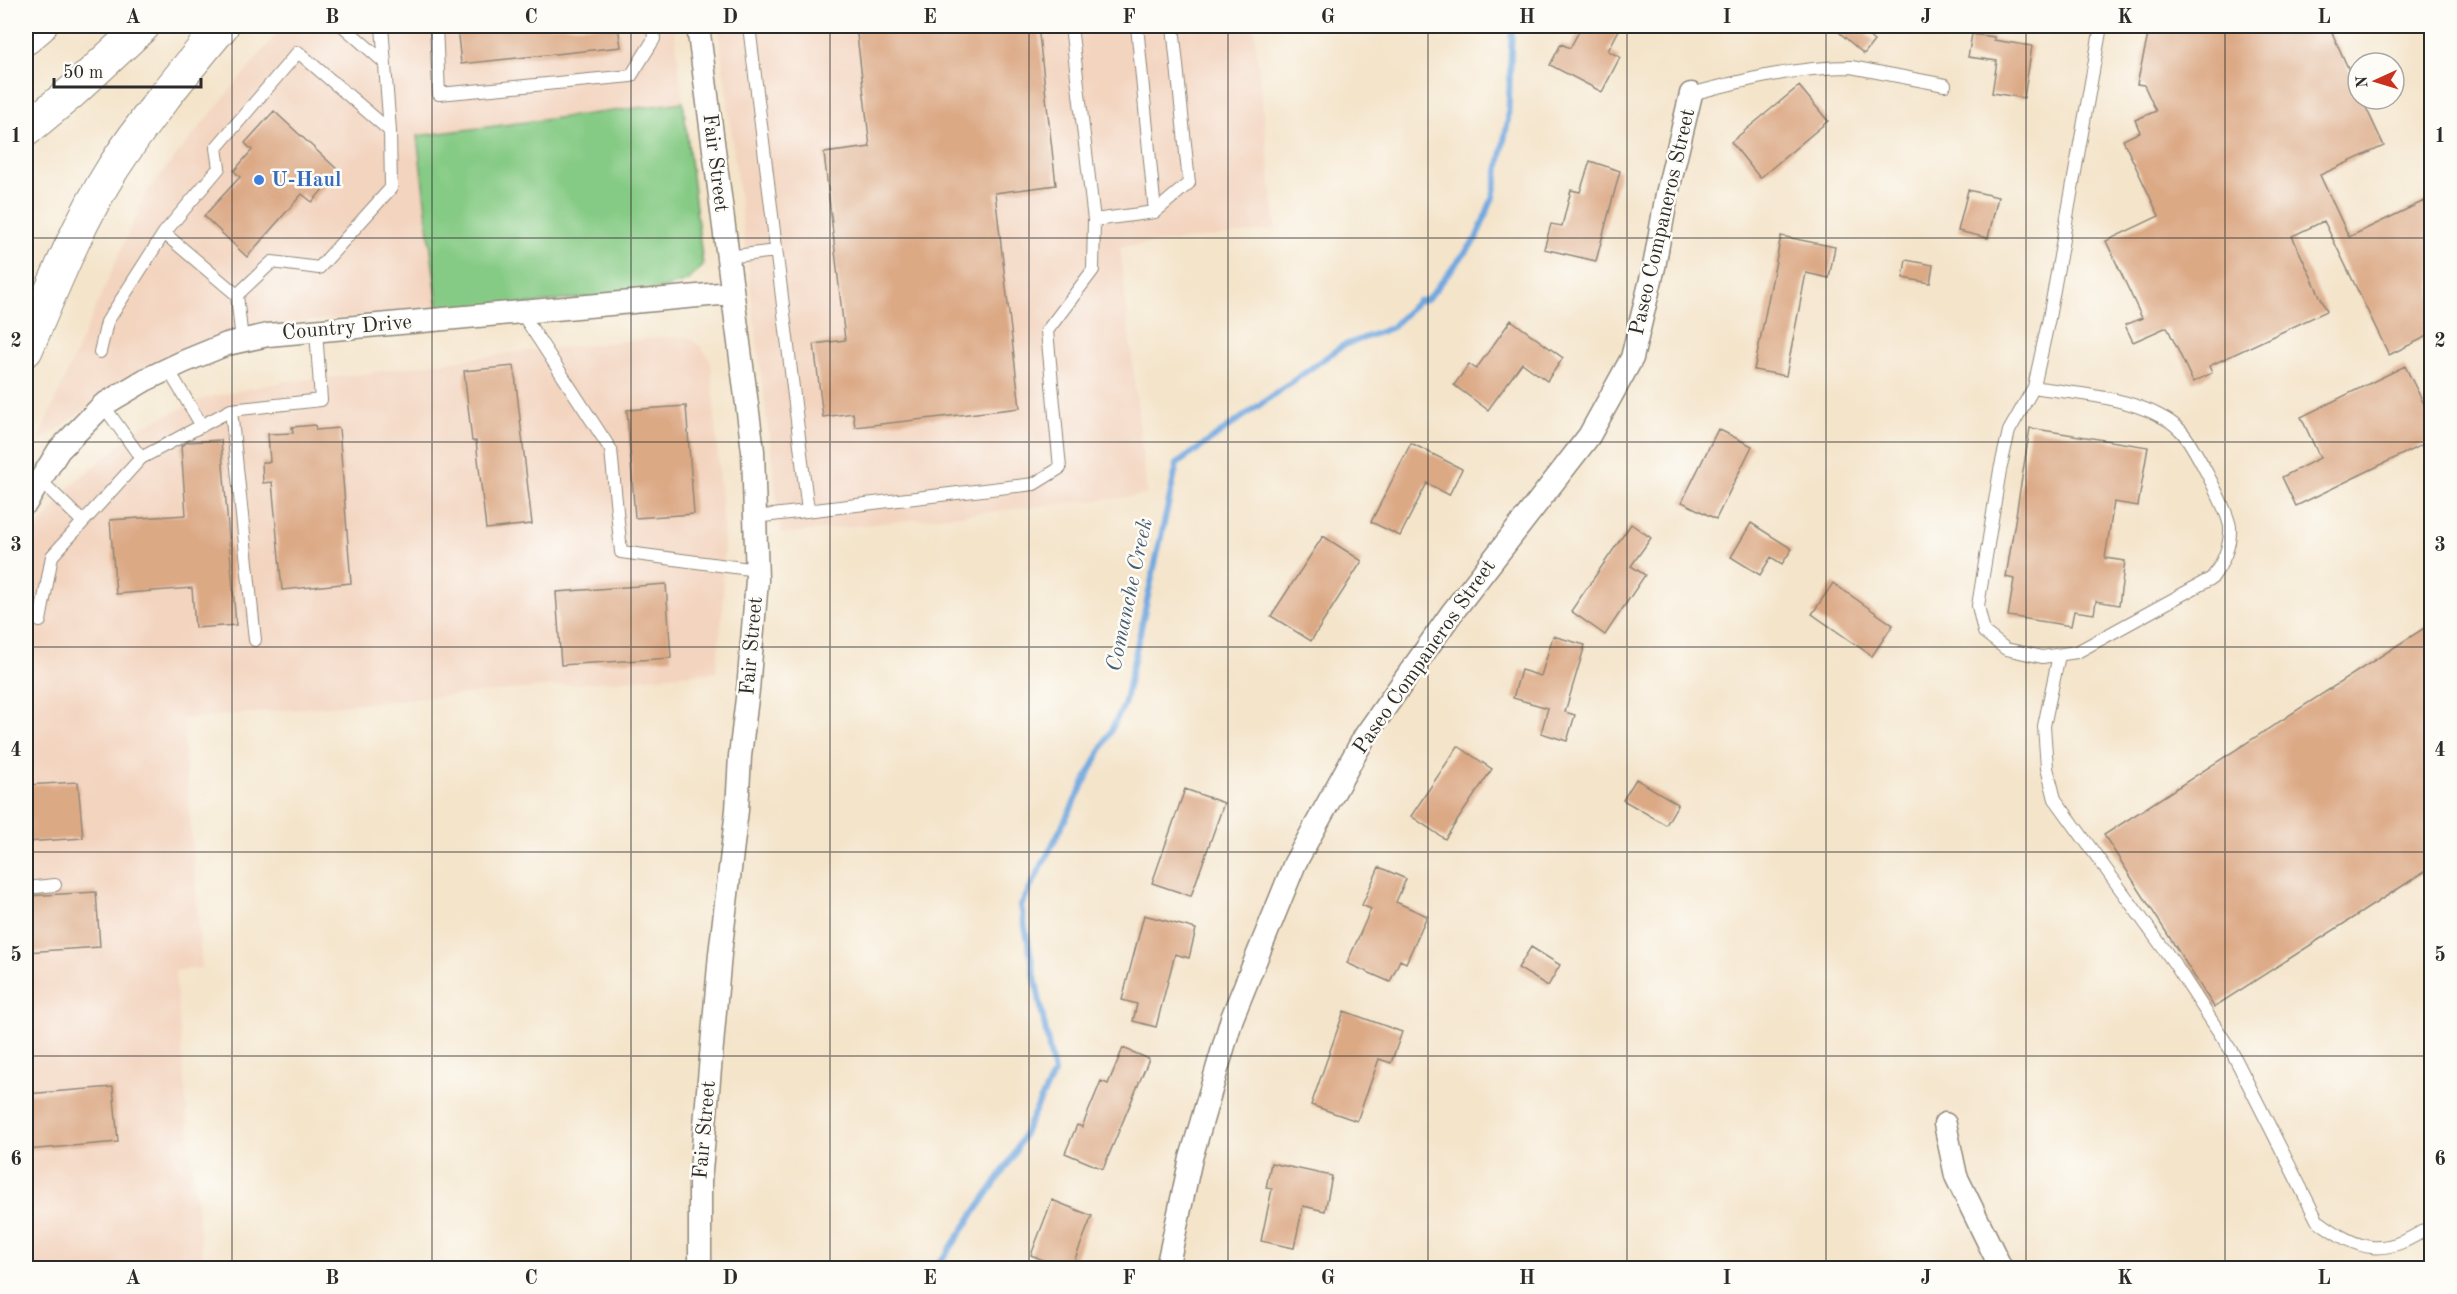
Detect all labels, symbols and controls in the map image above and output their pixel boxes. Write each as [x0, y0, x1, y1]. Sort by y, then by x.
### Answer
text: A [125, 8, 141, 28]
text: B [325, 8, 339, 28]
text: C [524, 8, 538, 28]
text: D [722, 8, 738, 28]
text: E [923, 8, 937, 28]
text: F [1122, 8, 1136, 28]
text: G [1321, 8, 1335, 28]
text: H [1519, 8, 1535, 28]
text: I [1723, 8, 1731, 28]
text: J [1921, 8, 1932, 28]
text: K [2117, 8, 2133, 28]
text: L [2317, 8, 2331, 28]
scale bar [54, 51, 201, 89]
north arrow [2346, 51, 2406, 111]
text: 50 m [63, 64, 103, 82]
text: N [2355, 74, 2371, 89]
street label: Paseo Companeros Street [1627, 107, 1699, 337]
street label: Fair Street [699, 113, 731, 213]
text: 1 [10, 127, 22, 147]
text: 1 [2434, 127, 2446, 147]
place label: U-Haul [271, 170, 341, 191]
marker: U-Haul [252, 173, 266, 187]
street label: Country Drive [281, 312, 413, 344]
text: 2 [10, 332, 22, 352]
text: 2 [2434, 332, 2446, 352]
water label: Comanche Creek [1103, 516, 1157, 673]
text: 3 [10, 536, 22, 556]
text: 3 [2434, 536, 2446, 556]
street label: Paseo Companeros Street [1350, 556, 1500, 758]
street label: Fair Street [737, 596, 767, 696]
text: 4 [10, 741, 22, 761]
text: 4 [2434, 741, 2446, 761]
text: 5 [10, 945, 22, 966]
text: 5 [2434, 945, 2446, 966]
street label: Fair Street [690, 1080, 720, 1180]
text: 6 [10, 1150, 22, 1170]
text: 6 [2434, 1150, 2446, 1170]
text: A [125, 1269, 141, 1289]
text: B [325, 1269, 339, 1289]
text: C [524, 1269, 538, 1289]
text: D [722, 1269, 738, 1289]
text: E [923, 1269, 937, 1289]
text: F [1122, 1269, 1136, 1289]
text: G [1321, 1269, 1335, 1289]
text: H [1519, 1269, 1535, 1289]
text: I [1723, 1269, 1731, 1289]
text: J [1921, 1269, 1932, 1289]
text: K [2117, 1269, 2133, 1289]
text: L [2317, 1269, 2331, 1289]

